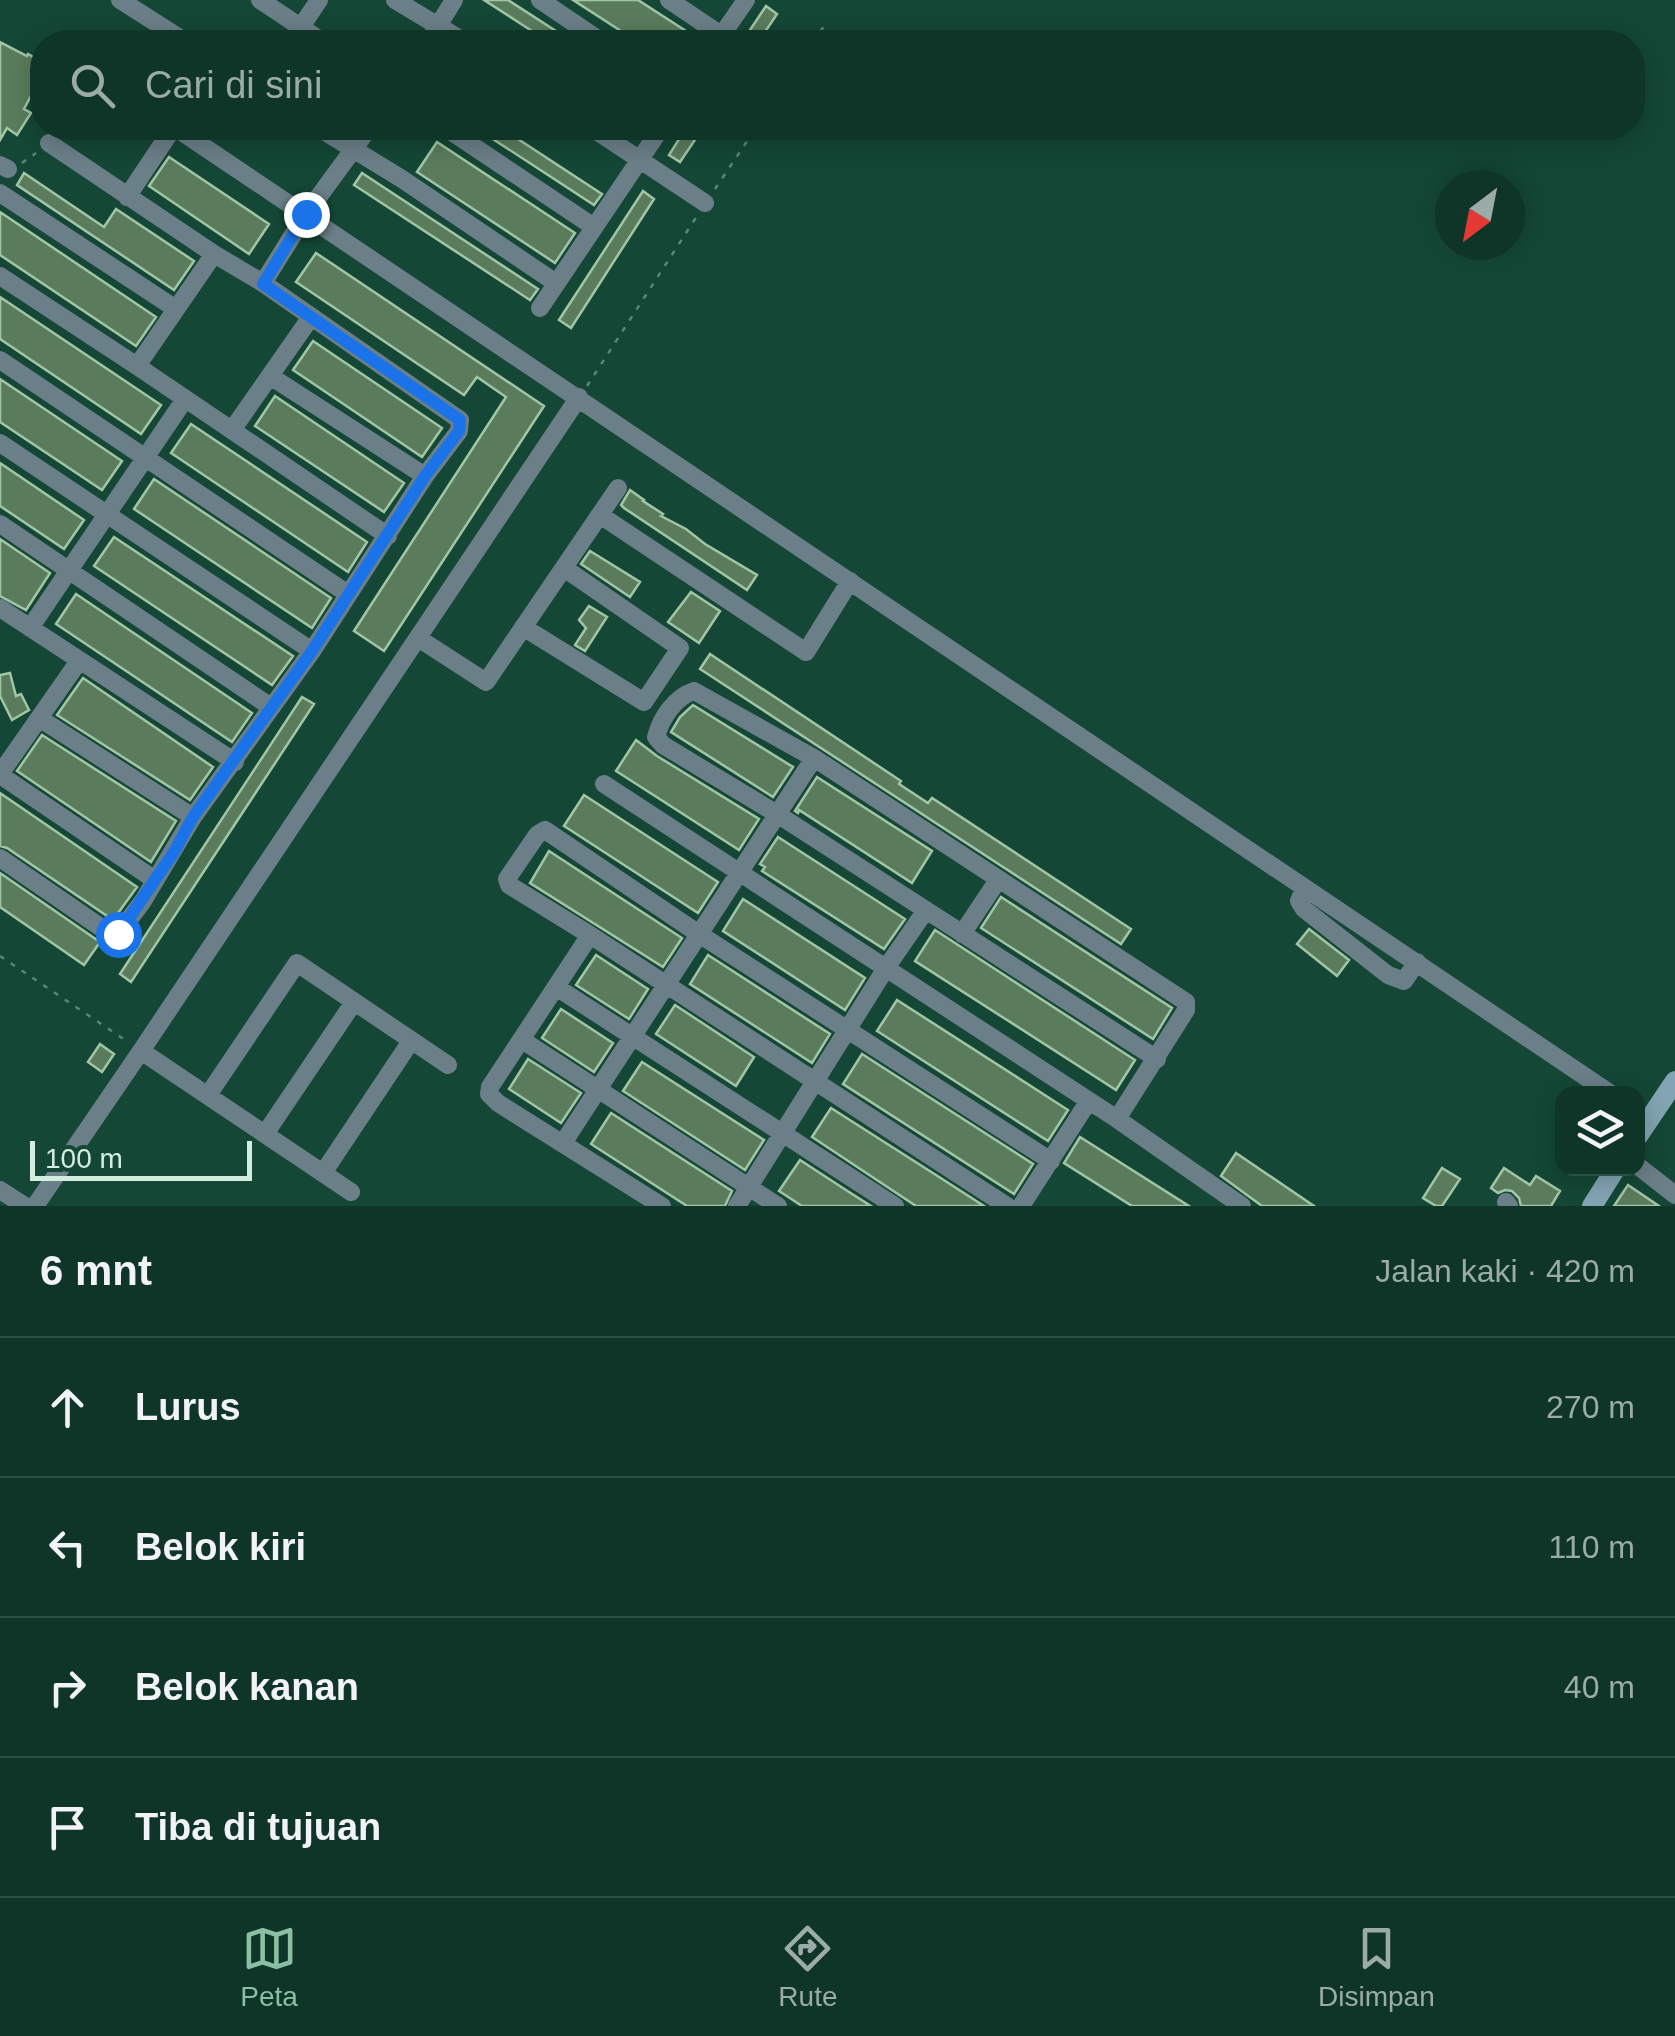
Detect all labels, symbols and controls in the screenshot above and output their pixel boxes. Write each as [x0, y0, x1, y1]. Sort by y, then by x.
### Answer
search box [30, 30, 1645, 140]
icon: search [65, 58, 120, 113]
text: Cari di sini [145, 64, 322, 106]
north arrow [1435, 170, 1525, 260]
route end [284, 192, 330, 238]
route start [96, 912, 142, 958]
map controls [1555, 1086, 1645, 1176]
button: layers [1555, 1086, 1645, 1176]
scale bar [30, 1136, 252, 1180]
text: 100 m [45, 1143, 123, 1174]
text: 6 mnt [40, 1247, 152, 1294]
text: Jalan kaki · 420 m [1375, 1253, 1635, 1289]
icon: ahead [40, 1380, 95, 1435]
text: Lurus [135, 1386, 241, 1428]
text: 270 m [1546, 1389, 1635, 1425]
icon: left [40, 1520, 95, 1575]
text: Belok kiri [135, 1526, 306, 1568]
text: 110 m [1548, 1529, 1635, 1565]
icon: right [40, 1660, 95, 1715]
text: Belok kanan [135, 1666, 359, 1708]
text: 40 m [1564, 1669, 1635, 1705]
icon: arrive [40, 1800, 95, 1855]
text: Tiba di tujuan [135, 1806, 381, 1848]
tab: Peta [240, 1921, 298, 2013]
tab: Rute [778, 1921, 838, 2013]
tab: Disimpan [1318, 1921, 1435, 2013]

